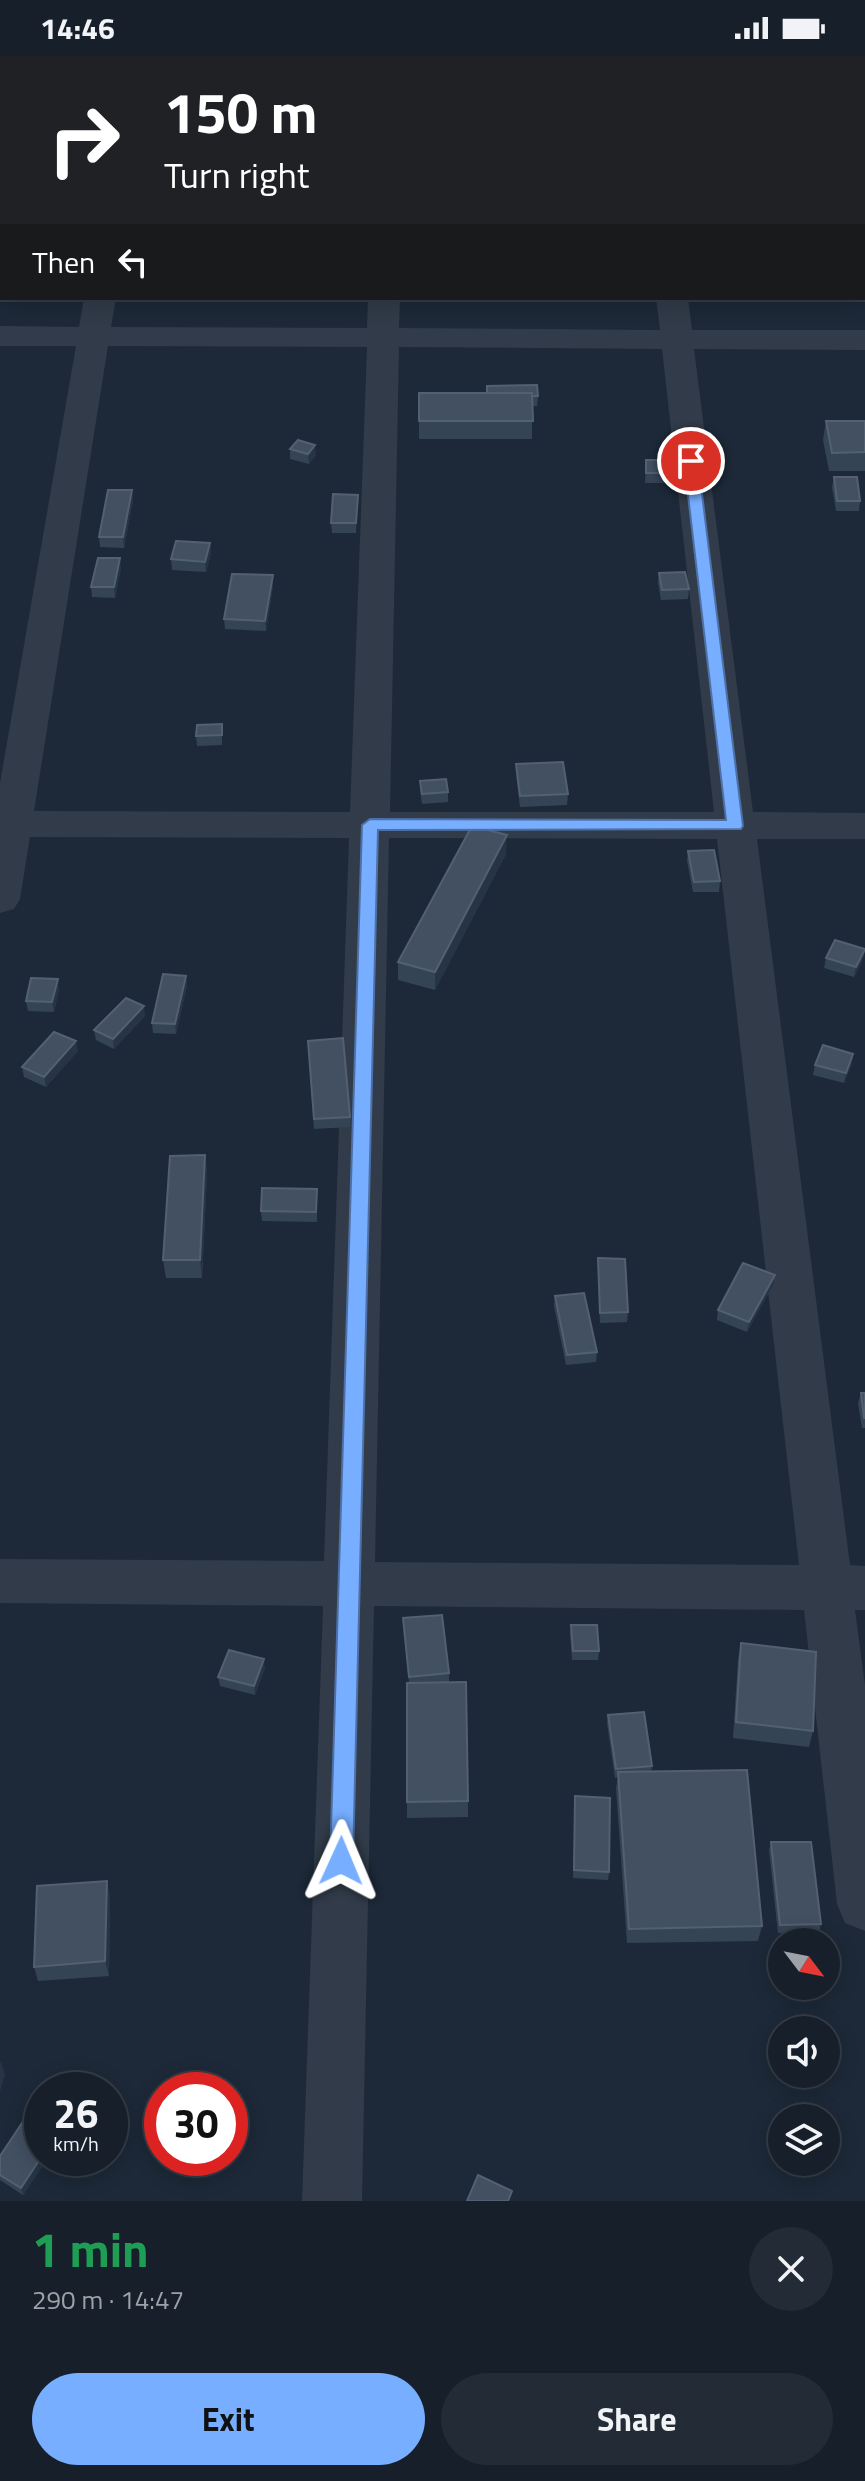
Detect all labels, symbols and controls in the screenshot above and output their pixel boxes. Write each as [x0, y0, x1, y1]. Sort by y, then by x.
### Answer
text: 14:46 [40, 5, 115, 51]
text: 150 m [164, 70, 317, 155]
icon: right [32, 88, 136, 192]
text: Turn right [164, 147, 309, 202]
text: Then [32, 239, 95, 285]
icon: left [111, 240, 155, 284]
pin [657, 427, 725, 495]
icon: arrive [669, 439, 713, 483]
position arrow [299, 1819, 383, 1903]
north arrow [768, 1928, 840, 2000]
map controls [768, 1928, 840, 2176]
button: sound [768, 2016, 840, 2088]
speed limit sign: 30 [144, 2072, 248, 2176]
text: 26 [54, 2083, 98, 2144]
button: layers [768, 2104, 840, 2176]
text: km/h [53, 2128, 99, 2159]
text: 1 min [32, 2213, 149, 2286]
button: close [749, 2227, 833, 2311]
text: 290 m · 14:47 [32, 2280, 184, 2319]
button: Exit [32, 2373, 425, 2465]
button: Share [441, 2373, 833, 2465]

